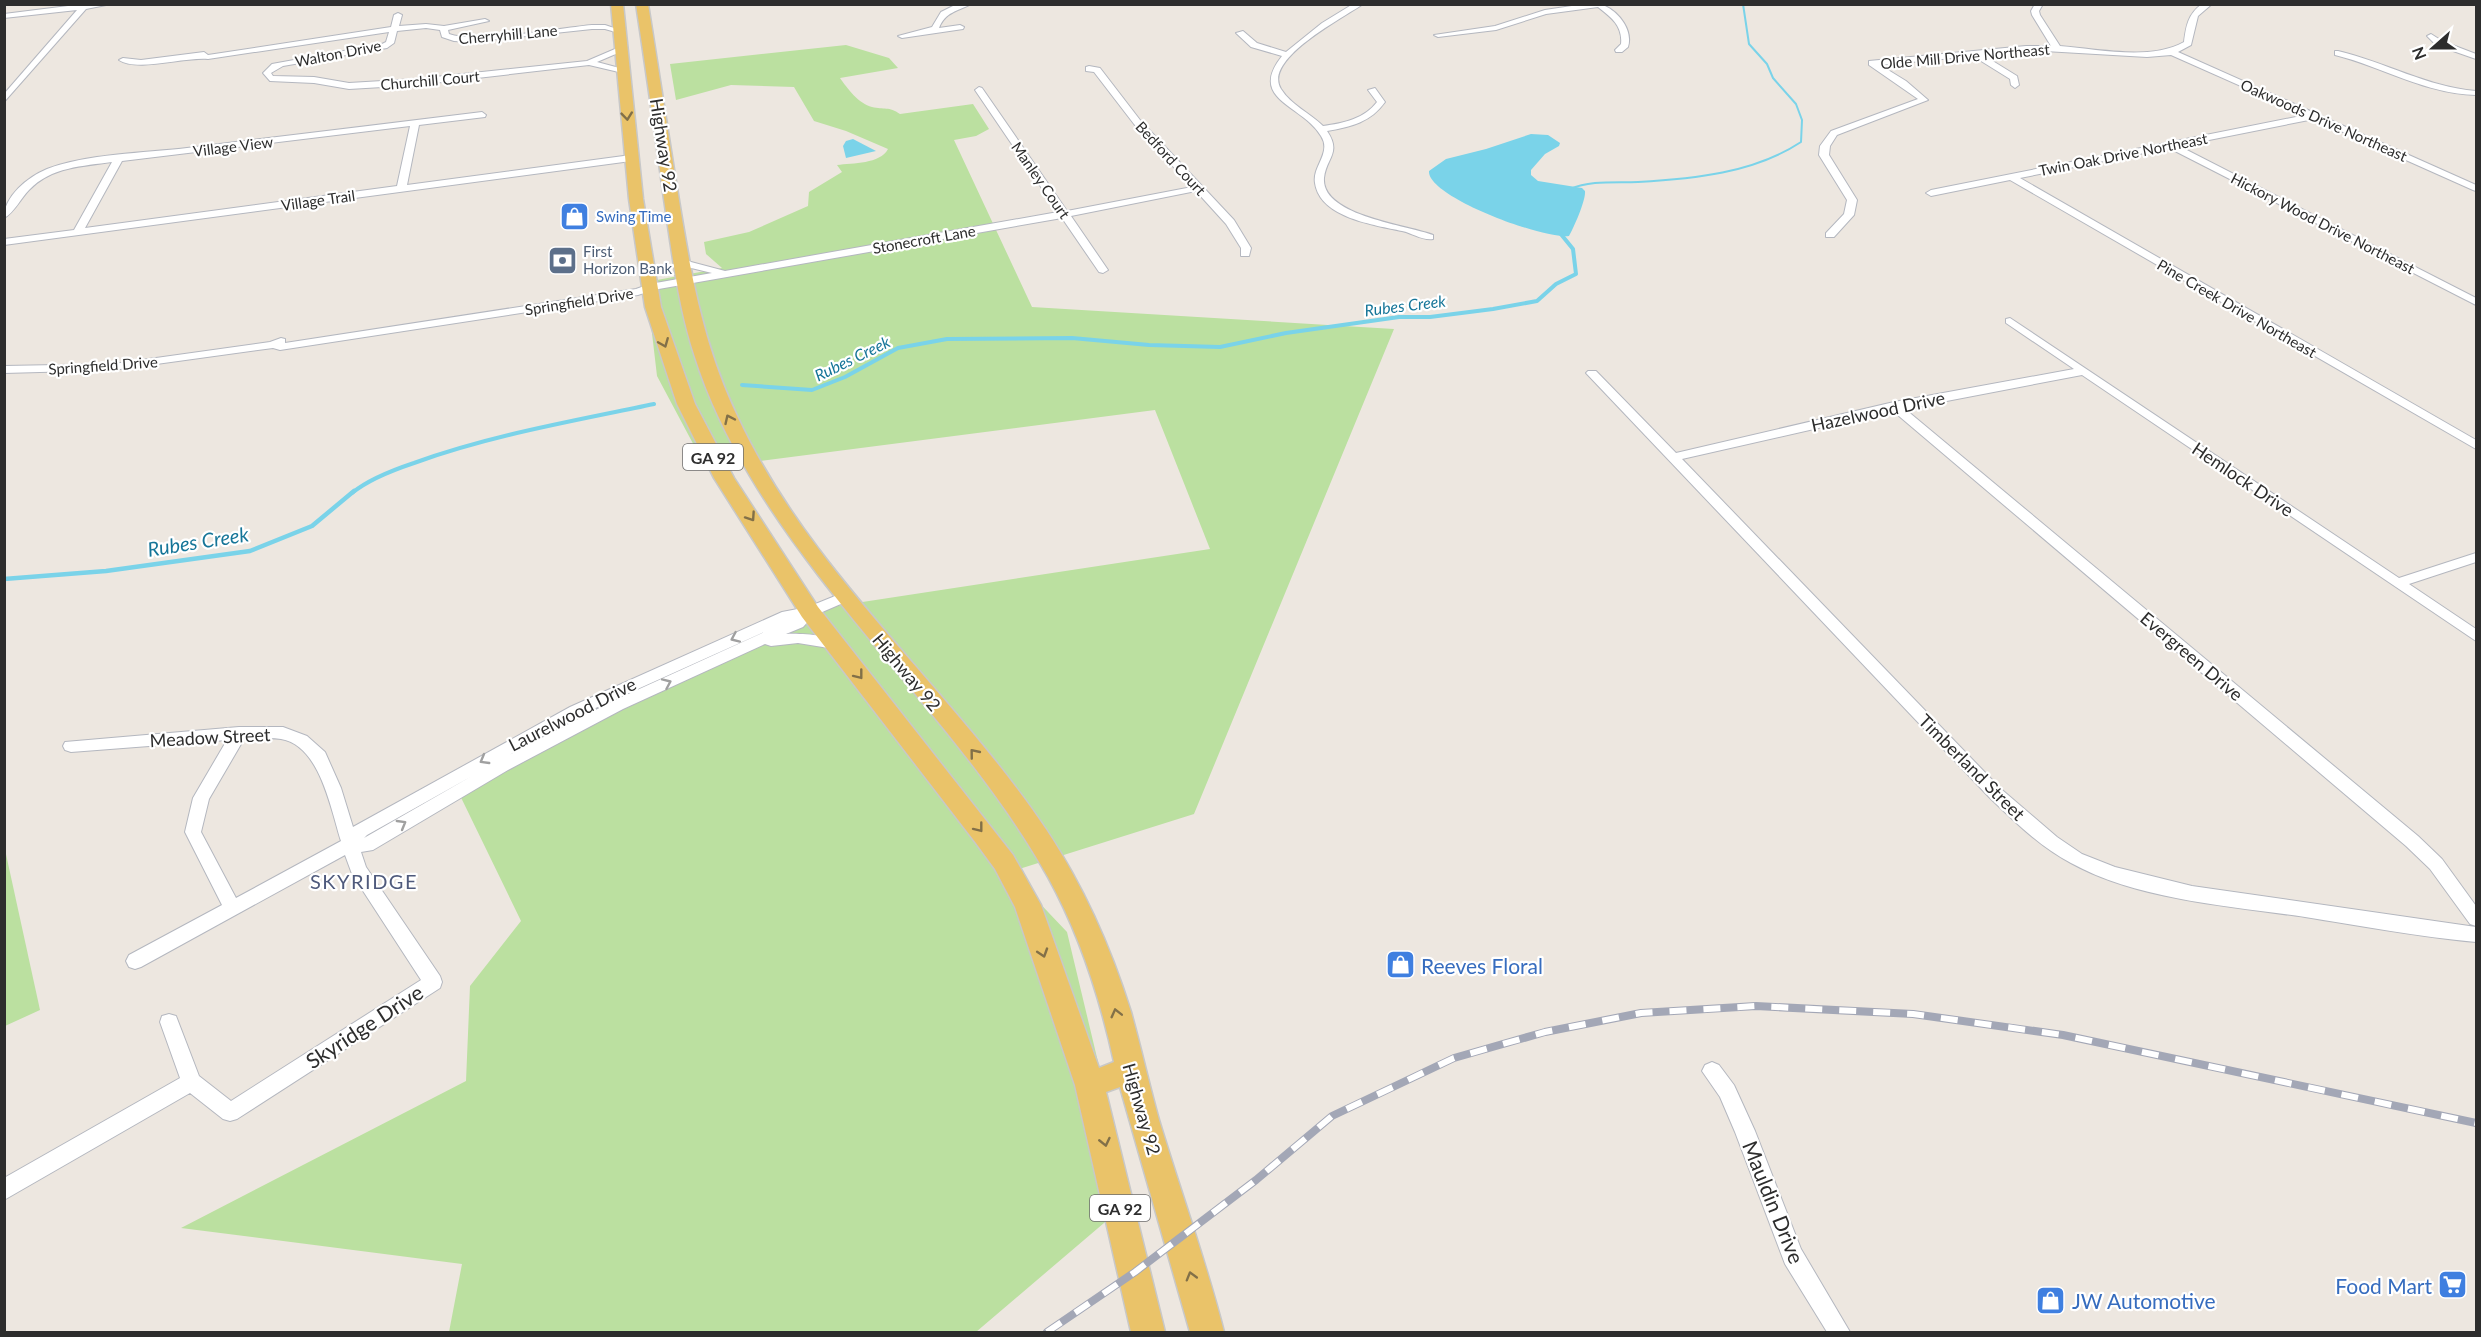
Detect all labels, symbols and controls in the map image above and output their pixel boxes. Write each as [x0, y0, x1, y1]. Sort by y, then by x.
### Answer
north arrow [2403, 18, 2463, 78]
street label: Cherryhill Lane [458, 21, 558, 47]
street label: Walton Drive [293, 36, 383, 70]
street label: Olde Mill Drive Northeast [1880, 40, 2051, 72]
text: N [2407, 44, 2430, 63]
street label: Churchill Court [380, 67, 481, 93]
street label: Oakwoods Drive Northeast [2238, 75, 2410, 165]
street label: Highway 92 [646, 97, 682, 193]
one-way arrow [620, 112, 633, 121]
street label: Bedford Court [1132, 117, 1210, 199]
street label: Twin Oak Drive Northeast [2037, 129, 2210, 179]
street label: Village View [192, 132, 274, 160]
street label: Manley Court [1008, 138, 1074, 222]
street label: Hickory Wood Drive Northeast [2228, 169, 2419, 278]
street label: Village Trail [280, 186, 356, 214]
shop icon: Swing Time [559, 200, 591, 232]
place label: Swing Time [596, 207, 672, 225]
street label: Stonecroft Lane [871, 221, 977, 257]
place label: First Horizon Bank [583, 242, 673, 277]
bank icon: First Horizon Bank [546, 244, 578, 276]
street label: Pine Creek Drive Northeast [2154, 255, 2320, 361]
street label: Springfield Drive [523, 284, 635, 318]
water label: Rubes Creek [1363, 291, 1447, 319]
water label: Rubes Creek [811, 331, 893, 384]
one-way arrow [657, 337, 669, 348]
street label: Springfield Drive [48, 352, 158, 378]
street label: Hazelwood Drive [1809, 386, 1947, 436]
one-way arrow [724, 415, 736, 426]
street label: Hemlock Drive [2188, 437, 2298, 521]
road number: GA 92 [683, 444, 743, 470]
one-way arrow [744, 511, 755, 522]
water label: Rubes Creek [146, 521, 251, 561]
street label: Evergreen Drive [2136, 607, 2248, 705]
street label: Highway 92 [868, 629, 946, 715]
one-way arrow [730, 631, 741, 643]
one-way arrow [851, 668, 862, 679]
street label: Laurelwood Drive [505, 672, 639, 756]
one-way arrow [660, 679, 671, 691]
street label: Timberland Street [1914, 709, 2030, 825]
street label: Meadow Street [149, 723, 271, 751]
one-way arrow [970, 748, 981, 759]
one-way arrow [480, 753, 490, 764]
one-way arrow [396, 820, 406, 832]
one-way arrow [972, 821, 983, 832]
district label: SKYRIDGE [310, 869, 418, 893]
one-way arrow [1036, 947, 1049, 957]
shop icon: Reeves Floral [1384, 949, 1416, 981]
place label: Reeves Floral [1421, 953, 1543, 978]
street label: Skyridge Drive [301, 979, 427, 1073]
one-way arrow [1111, 1008, 1124, 1018]
street label: Highway 92 [1118, 1061, 1166, 1157]
one-way arrow [1098, 1136, 1111, 1146]
street label: Mauldin Drive [1738, 1137, 1810, 1267]
road number: GA 92 [1090, 1195, 1150, 1221]
supermarket icon: Food Mart [2437, 1269, 2469, 1301]
one-way arrow [1186, 1271, 1198, 1282]
place label: Food Mart [2335, 1273, 2432, 1298]
shop icon: JW Automotive [2035, 1284, 2067, 1316]
place label: JW Automotive [2072, 1288, 2216, 1313]

